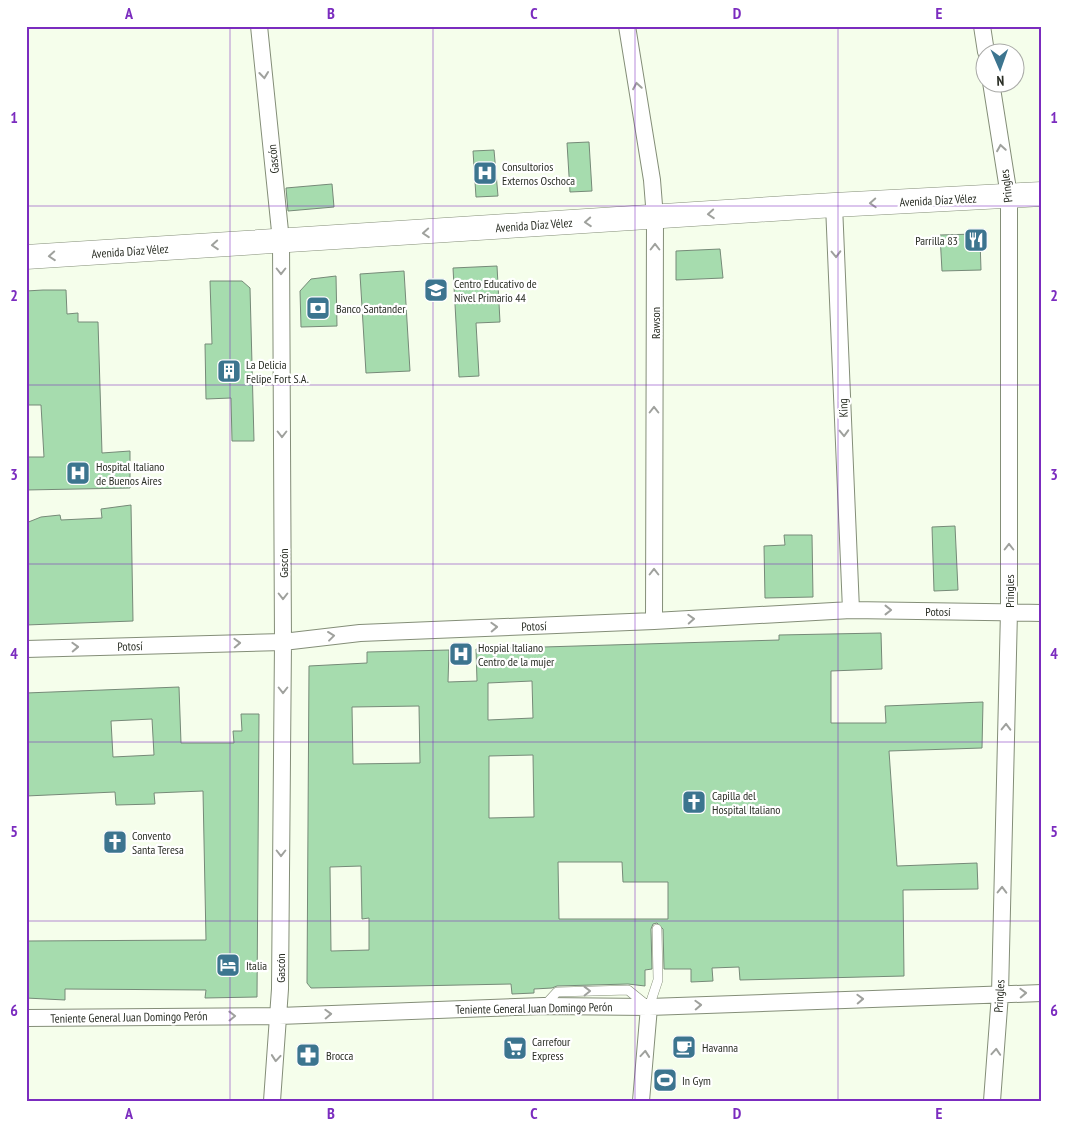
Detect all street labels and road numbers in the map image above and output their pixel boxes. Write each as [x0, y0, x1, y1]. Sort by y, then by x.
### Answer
street label: Gascón [264, 144, 282, 174]
street label: Pringles [997, 169, 1015, 203]
street label: Avenida Díaz Vélez [899, 190, 977, 210]
street label: Avenida Díaz Vélez [495, 215, 573, 235]
street label: Avenida Díaz Vélez [91, 241, 169, 261]
street label: Rawson [648, 307, 663, 339]
street label: King [835, 398, 851, 418]
street label: Gascón [276, 548, 291, 578]
street label: Pringles [1002, 574, 1017, 608]
street label: Potosí [925, 604, 951, 619]
street label: Potosí [521, 618, 547, 634]
street label: Potosí [117, 638, 143, 654]
street label: Gascón [273, 953, 288, 983]
street label: Pringles [991, 979, 1007, 1013]
street label: Teniente General Juan Domingo Perón [455, 999, 613, 1017]
street label: Teniente General Juan Domingo Perón [50, 1008, 208, 1026]

